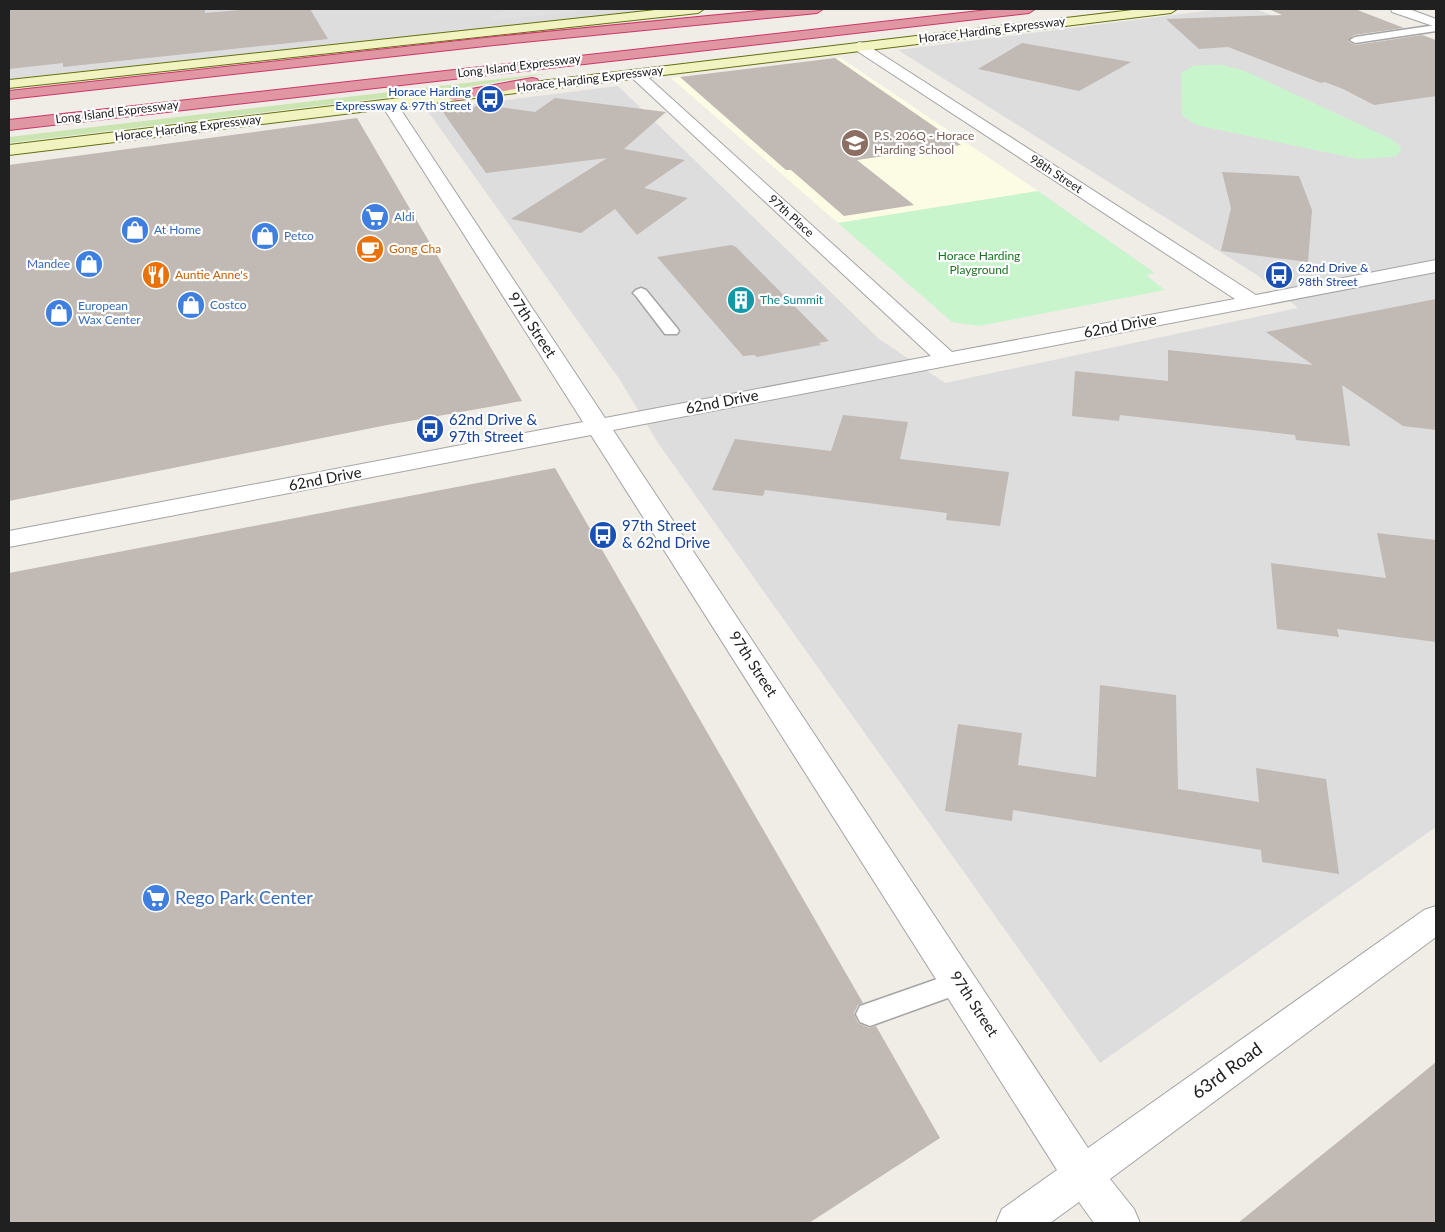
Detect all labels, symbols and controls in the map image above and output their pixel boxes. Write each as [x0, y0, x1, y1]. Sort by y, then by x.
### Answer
street label: Horace Harding Expressway [918, 13, 1067, 46]
street label: Long Island Expressway [456, 50, 582, 81]
street label: Horace Harding Expressway [516, 62, 665, 95]
place label: Horace Harding Expressway & 97th Street [335, 84, 472, 113]
bus stop icon: Horace Harding Expressway & 97th Street [475, 84, 505, 114]
street label: Long Island Expressway [54, 96, 180, 127]
street label: Horace Harding Expressway [114, 111, 263, 144]
school or university icon: P.S. 206Q - Horace Harding School [840, 128, 870, 158]
place label: P.S. 206Q - Horace Harding School [874, 128, 974, 157]
street label: 98th Street [1027, 151, 1086, 196]
street label: 97th Place [766, 191, 817, 240]
supermarket icon: Aldi [360, 202, 390, 232]
place label: Aldi [394, 209, 415, 224]
shop icon: At Home [120, 215, 150, 245]
shop icon: Petco [250, 221, 280, 251]
place label: At Home [154, 222, 201, 237]
place label: Petco [284, 228, 314, 243]
cafe icon: Gong Cha [355, 234, 385, 264]
place label: Gong Cha [389, 241, 441, 256]
park label: Horace Harding Playground [938, 248, 1020, 277]
shop icon: Mandee [74, 249, 104, 279]
place label: Mandee [27, 256, 70, 271]
restaurant icon: Auntie Anne's [141, 260, 171, 290]
bus stop icon: 62nd Drive & 98th Street [1264, 260, 1294, 290]
place label: 62nd Drive & 98th Street [1298, 260, 1369, 289]
place label: Auntie Anne's [175, 267, 248, 282]
building icon: The Summit [726, 285, 756, 315]
street label: 97th Street [505, 288, 561, 361]
shop icon: Costco [176, 290, 206, 320]
place label: The Summit [760, 292, 824, 307]
place label: Costco [210, 297, 247, 312]
shop icon: European Wax Center [44, 298, 74, 328]
place label: European Wax Center [78, 298, 141, 327]
street label: 62nd Drive [1082, 309, 1158, 341]
street label: 62nd Drive [684, 385, 760, 417]
place label: 62nd Drive & 97th Street [449, 410, 538, 445]
bus stop icon: 62nd Drive & 97th Street [415, 414, 445, 444]
street label: 62nd Drive [287, 462, 363, 494]
place label: 97th Street & 62nd Drive [622, 516, 710, 551]
bus stop icon: 97th Street & 62nd Drive [588, 520, 618, 550]
street label: 97th Street [726, 627, 782, 700]
supermarket icon: Rego Park Center [141, 883, 171, 913]
place label: Rego Park Center [175, 886, 313, 908]
street label: 97th Street [947, 967, 1003, 1040]
street label: 63rd Road [1187, 1037, 1266, 1103]

